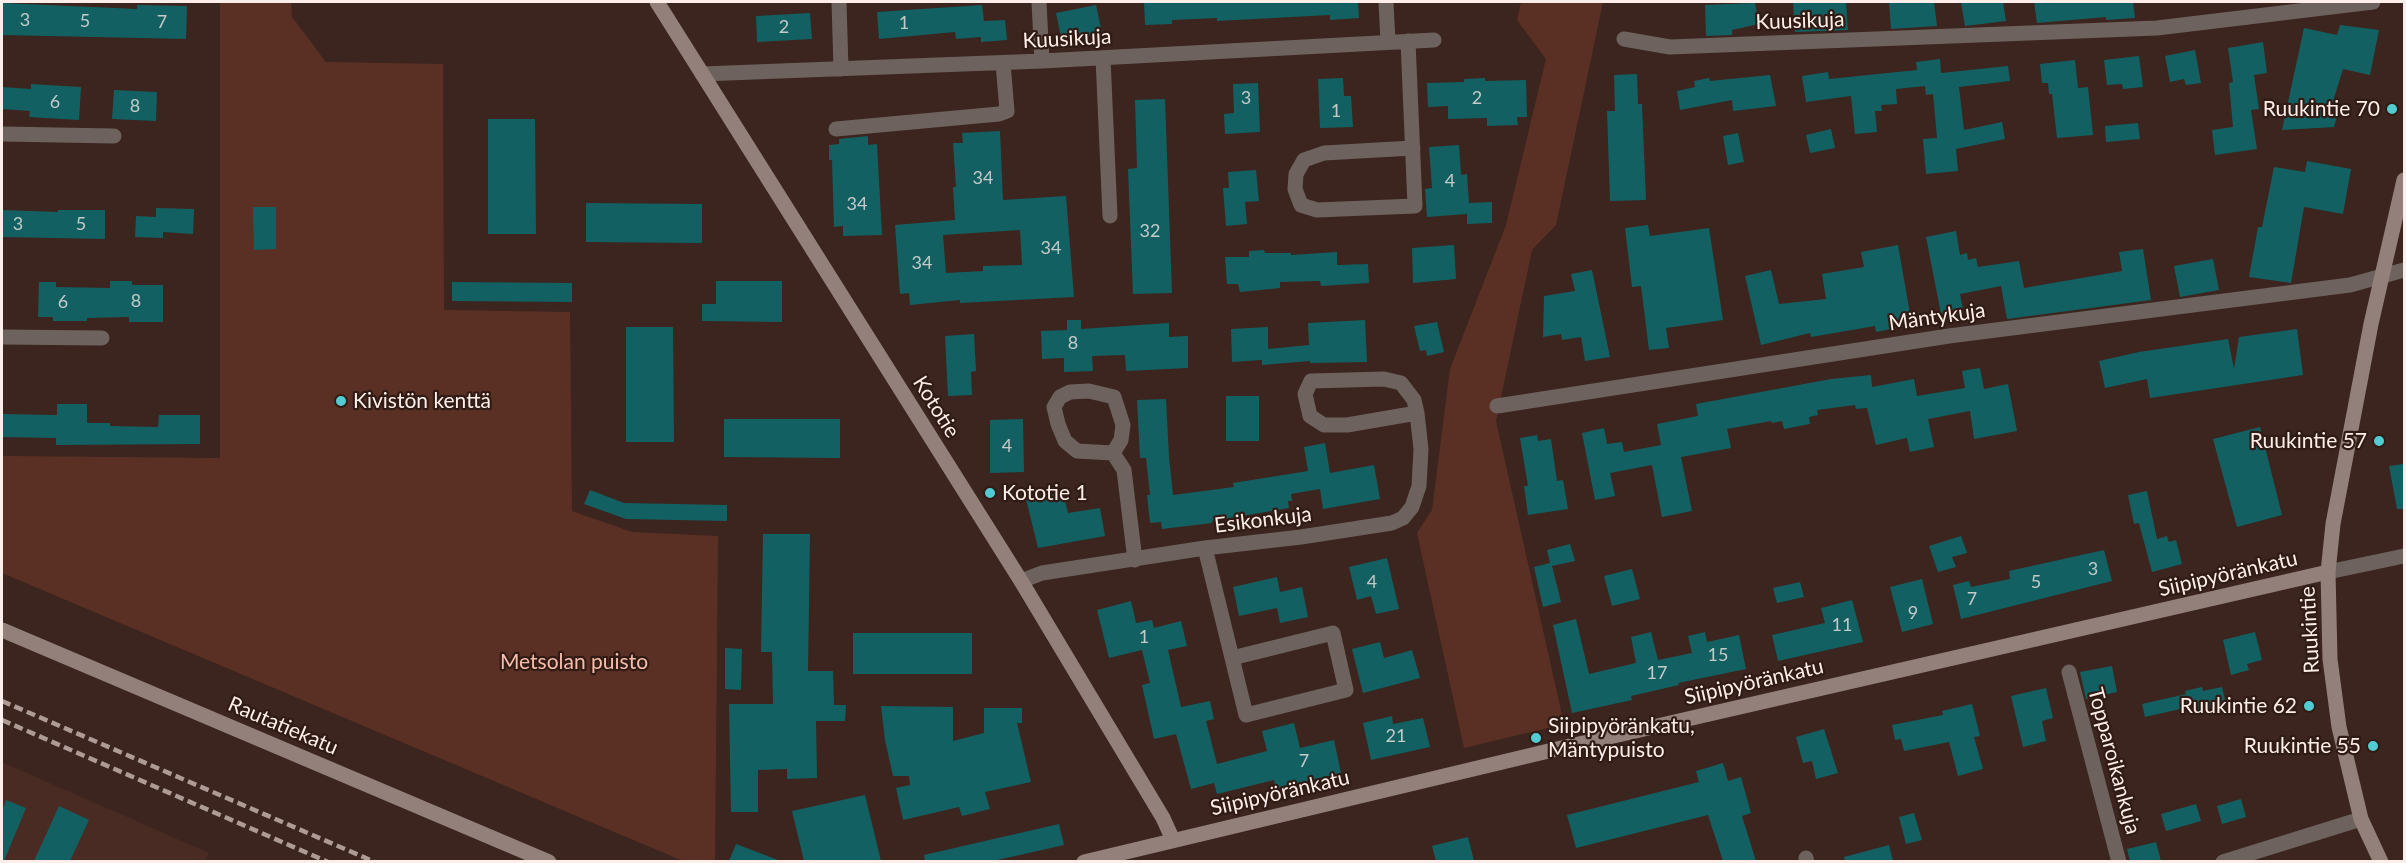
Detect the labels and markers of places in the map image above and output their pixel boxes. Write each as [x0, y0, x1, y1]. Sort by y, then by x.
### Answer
place label: Ruukintie 70 [2263, 96, 2380, 122]
marker: Ruukintie 70 [2385, 102, 2399, 116]
place label: Kivistön kenttä [353, 388, 491, 414]
marker: Kivistön kenttä [334, 394, 348, 408]
place label: Ruukintie 57 [2250, 428, 2367, 454]
marker: Ruukintie 57 [2372, 434, 2386, 448]
place label: Kototie 1 [1002, 480, 1088, 506]
marker: Kototie 1 [983, 486, 997, 500]
place label: Ruukintie 62 [2180, 693, 2297, 719]
marker: Ruukintie 62 [2302, 699, 2316, 713]
place label: Siipipyöränkatu, Mäntypuisto [1548, 713, 1695, 763]
marker: Siipipyöränkatu, Mäntypuisto [1529, 731, 1543, 745]
place label: Ruukintie 55 [2244, 733, 2361, 759]
marker: Ruukintie 55 [2366, 739, 2380, 753]

